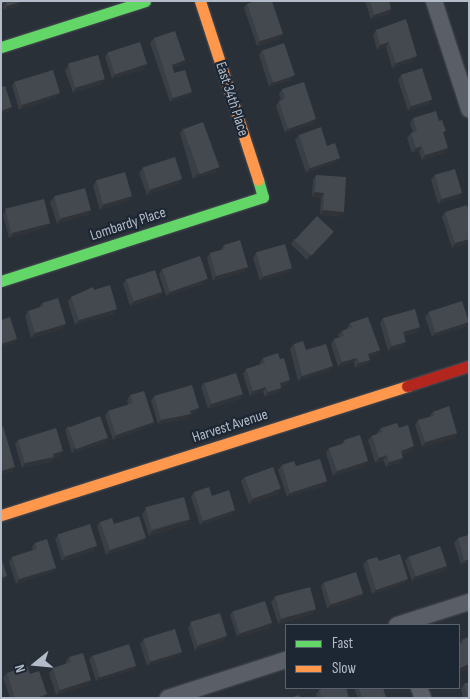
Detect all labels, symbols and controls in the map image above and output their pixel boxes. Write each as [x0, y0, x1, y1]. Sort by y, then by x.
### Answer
street label: East 34th Place [212, 60, 252, 138]
street label: Lombardy Place [88, 203, 168, 245]
street label: Harvest Avenue [190, 405, 270, 447]
legend [285, 624, 460, 689]
text: Fast [332, 634, 353, 653]
north arrow [10, 639, 60, 689]
text: Slow [332, 659, 356, 678]
text: N [11, 662, 29, 675]

